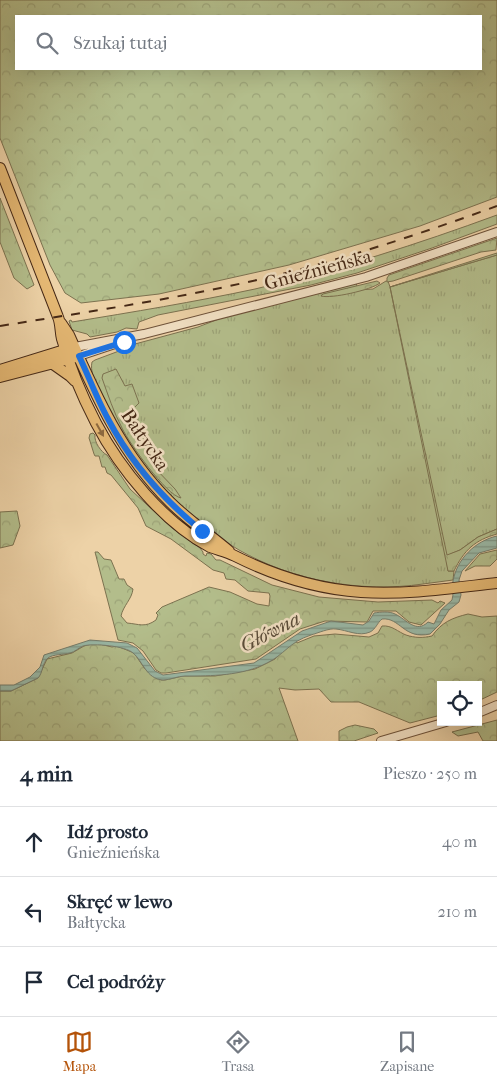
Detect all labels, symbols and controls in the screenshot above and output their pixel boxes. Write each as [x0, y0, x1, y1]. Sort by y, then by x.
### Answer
search box [15, 15, 482, 70]
icon: search [33, 29, 61, 57]
text: Szukaj tutaj [73, 32, 167, 54]
street label: Gnieźnieńska [262, 245, 374, 295]
route start [113, 331, 136, 354]
street label: Bałtycka [116, 405, 174, 475]
one-way arrow [96, 423, 104, 437]
route end [191, 520, 214, 543]
water label: Główna [236, 607, 304, 657]
map controls [437, 681, 482, 726]
button: locate [437, 681, 482, 726]
text: 4 min [20, 762, 73, 786]
text: Pieszo · 250 m [383, 764, 477, 783]
text: Idź prosto [67, 821, 148, 843]
icon: ahead [20, 828, 48, 856]
text: 40 m [442, 832, 477, 851]
text: Gnieźnieńska [67, 843, 160, 862]
text: Skręć w lewo [67, 891, 173, 913]
icon: left [20, 898, 48, 926]
text: 210 m [438, 902, 477, 921]
text: Bałtycka [67, 913, 126, 932]
icon: arrive [20, 968, 48, 996]
text: Cel podróży [67, 971, 165, 993]
tab: Mapa [63, 1028, 96, 1075]
tab: Trasa [222, 1028, 254, 1075]
tab: Zapisane [380, 1028, 434, 1075]

